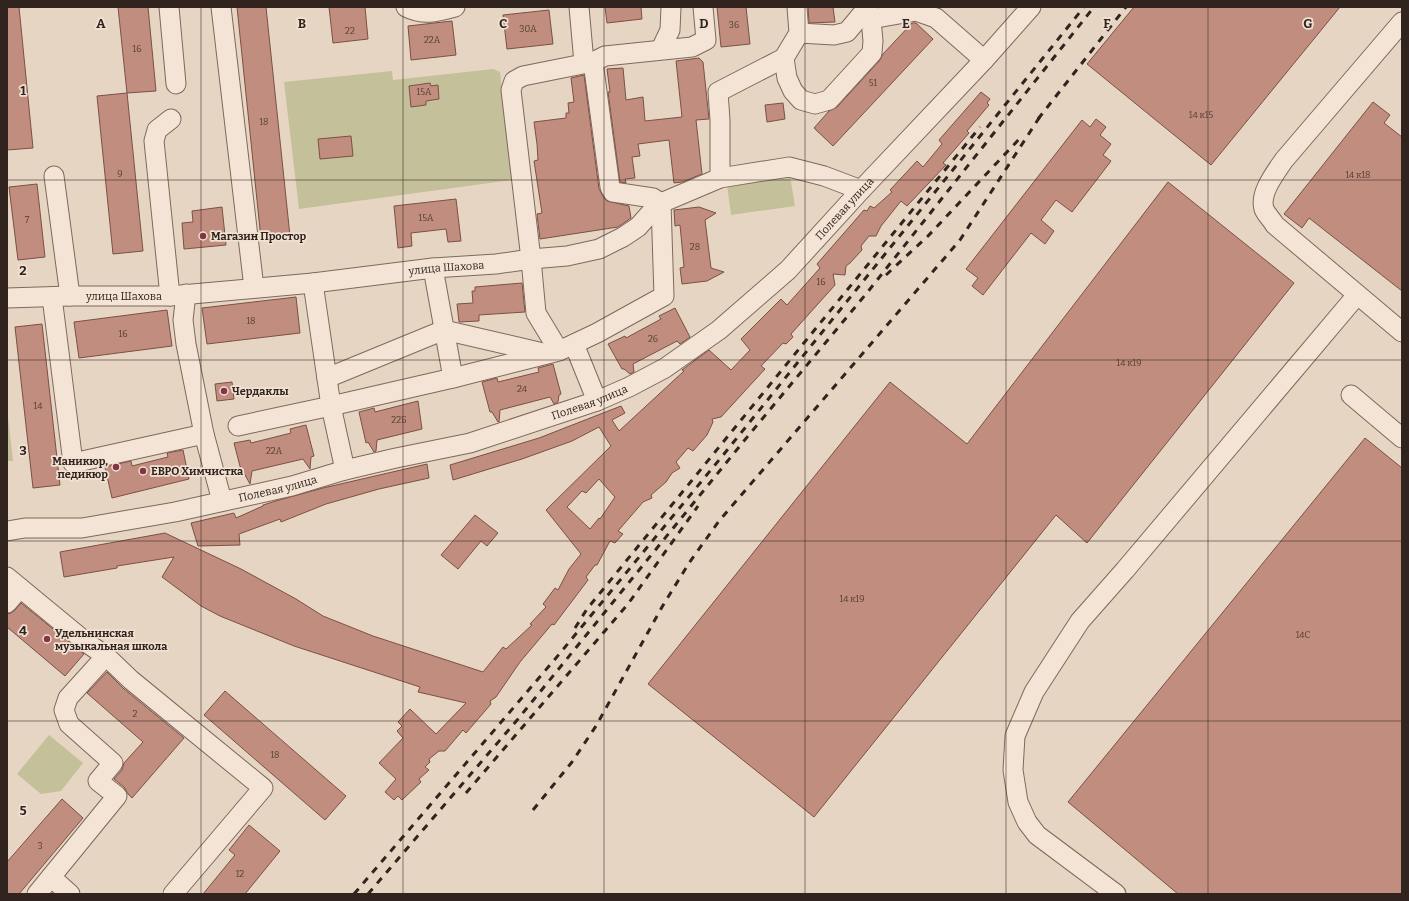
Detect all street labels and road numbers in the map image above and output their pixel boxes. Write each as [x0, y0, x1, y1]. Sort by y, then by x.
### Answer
street label: Полевая улица [813, 175, 877, 243]
street label: улица Шахова [407, 259, 485, 278]
street label: улица Шахова [85, 290, 162, 303]
street label: Полевая улица [550, 382, 630, 423]
street label: Полевая улица [237, 473, 319, 505]

